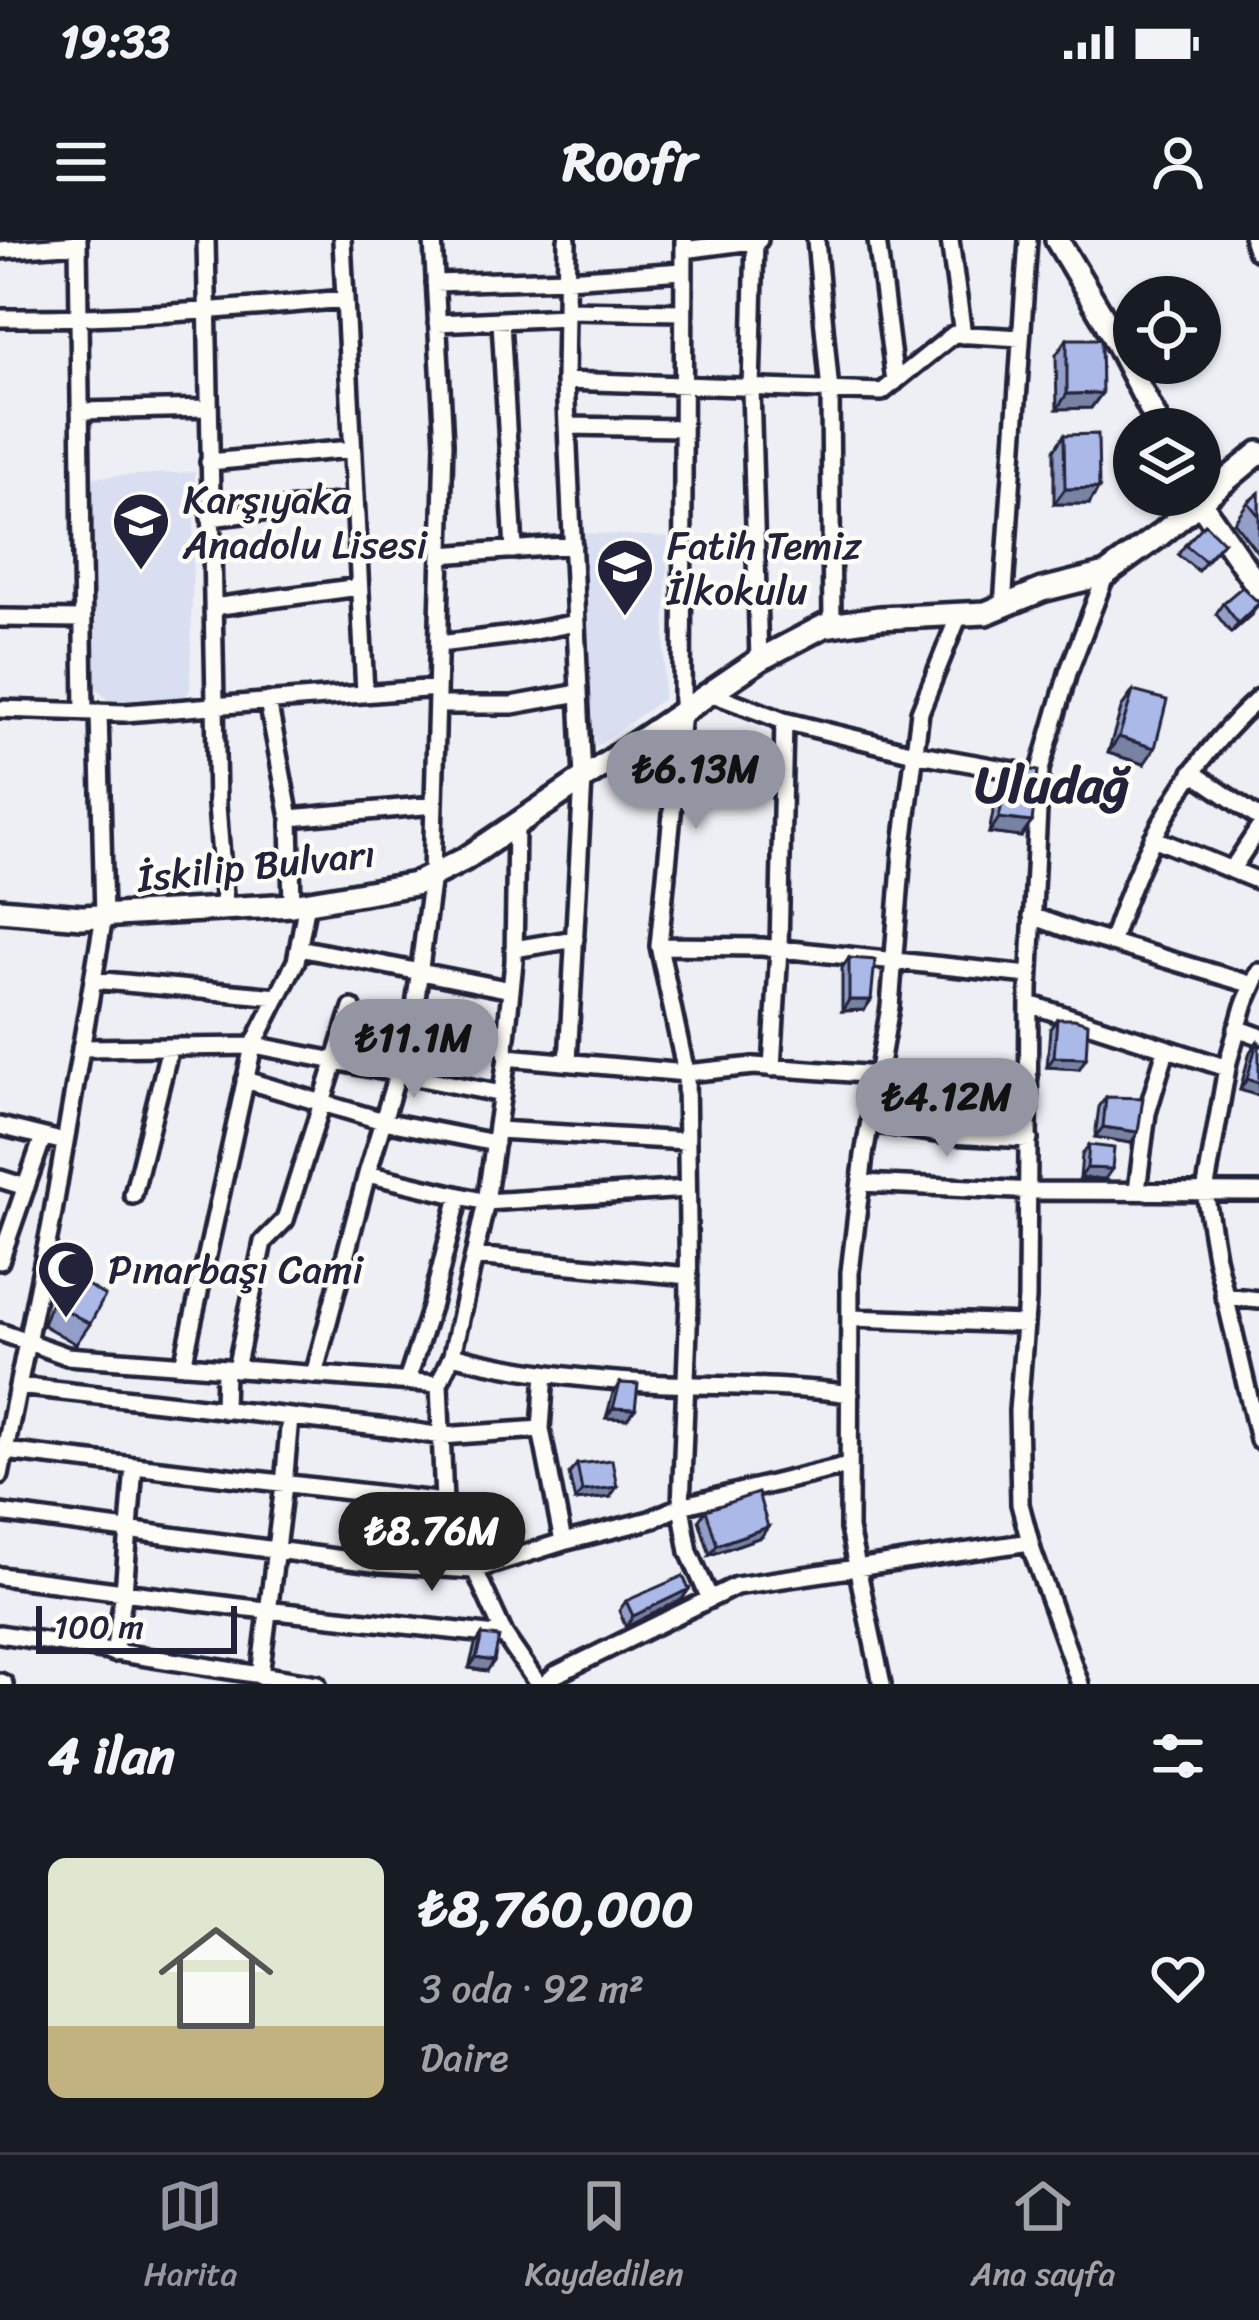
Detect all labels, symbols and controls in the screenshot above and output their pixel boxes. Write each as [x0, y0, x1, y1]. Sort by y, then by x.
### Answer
text: 19:33 [60, 2, 170, 82]
text: Roofr [563, 114, 696, 210]
icon: menu [48, 129, 114, 195]
icon: person [1145, 129, 1211, 195]
map controls [1113, 276, 1221, 516]
button: locate [1113, 276, 1221, 384]
button: layers [1113, 408, 1221, 516]
place label: Karşıyaka Anadolu Lisesi [182, 465, 428, 579]
school or university icon: Karşıyaka Anadolu Lisesi [110, 490, 172, 572]
place label: Fatih Temiz İlkokulu [666, 511, 862, 625]
school or university icon: Fatih Temiz İlkokulu [594, 536, 656, 618]
pin: ₺6.13M [598, 730, 794, 832]
text: ₺6.13M [633, 734, 759, 803]
district label: Uludağ [975, 740, 1131, 830]
street label: İskilip Bulvarı [133, 819, 378, 912]
pin: ₺11.1M [316, 999, 512, 1101]
text: ₺11.1M [356, 1003, 472, 1072]
pin: ₺4.12M [849, 1058, 1045, 1160]
text: ₺4.12M [883, 1062, 1011, 1131]
place label: Pınarbaşı Cami [108, 1235, 364, 1304]
mosque icon: Pınarbaşı Cami [35, 1238, 97, 1320]
pin: ₺8.76M [334, 1492, 530, 1594]
text: ₺8.76M [365, 1496, 499, 1565]
text: 100 m [54, 1598, 144, 1656]
scale bar [36, 1600, 237, 1653]
text: 4 ilan [48, 1711, 175, 1801]
icon: filters [1145, 1723, 1211, 1789]
text: ₺8,760,000 [420, 1864, 693, 1954]
icon: home [144, 1906, 288, 2050]
icon: heart [1145, 1945, 1211, 2011]
text: 3 oda · 92 m² [420, 1954, 644, 2023]
text: Daire [420, 2023, 508, 2092]
tab: Harita [144, 2173, 237, 2303]
tab: Kaydedilen [525, 2173, 683, 2303]
tab: Ana sayfa [971, 2173, 1115, 2303]

